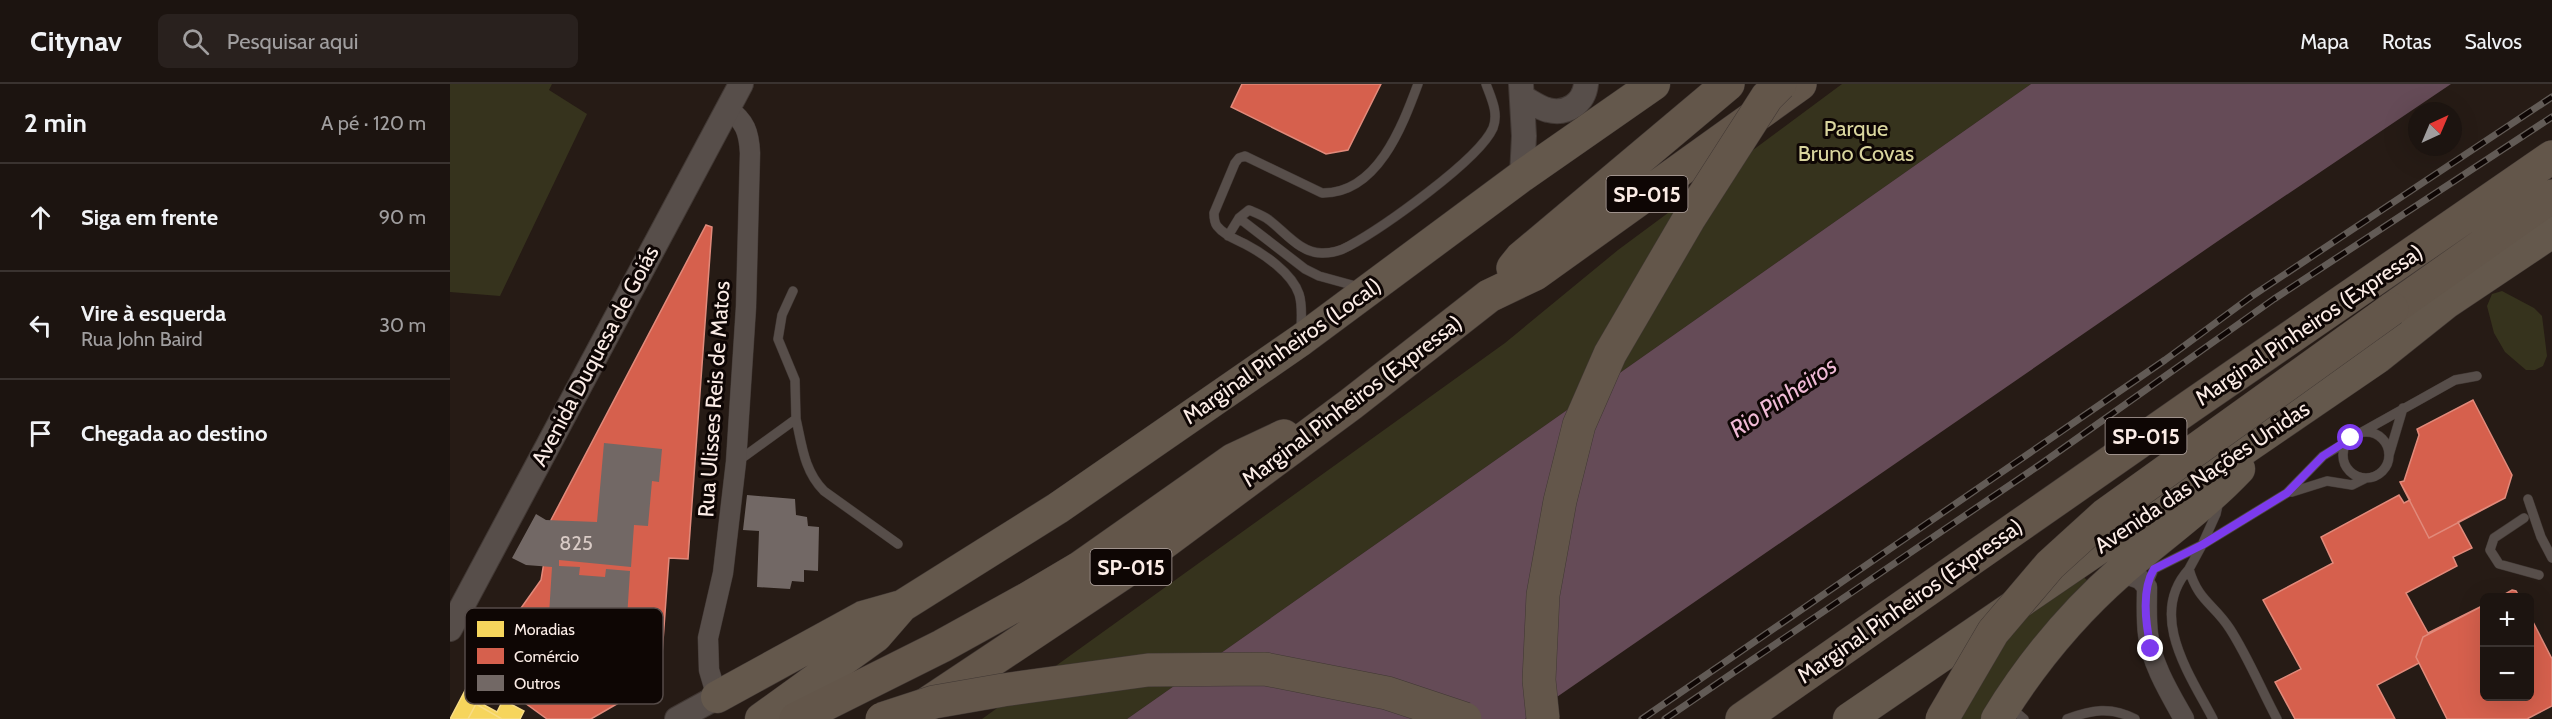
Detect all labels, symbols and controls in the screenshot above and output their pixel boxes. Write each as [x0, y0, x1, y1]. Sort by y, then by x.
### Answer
search box [158, 14, 578, 68]
text: Citynav [30, 24, 122, 58]
icon: search [179, 25, 212, 58]
text: Pesquisar aqui [227, 28, 359, 55]
text: Mapa [2300, 29, 2349, 54]
text: Rotas [2382, 29, 2431, 54]
text: Salvos [2464, 29, 2522, 54]
north arrow [2408, 102, 2462, 156]
text: 2 min [24, 107, 87, 139]
text: A pé · 120 m [321, 111, 426, 135]
park label: Parque Bruno Covas [1798, 115, 1914, 167]
road number: SP-015 [1606, 176, 1688, 212]
icon: ahead [24, 201, 57, 234]
text: Siga em frente [81, 204, 218, 231]
text: 90 m [379, 205, 426, 229]
street label: Marginal Pinheiros (Expressa) [2190, 239, 2428, 411]
street label: Avenida Duquesa de Goiás [525, 241, 665, 471]
street label: Marginal Pinheiros (Local) [1177, 272, 1387, 430]
street label: Rua Ulisses Reis de Matos [692, 280, 736, 518]
text: Vire à esquerda [81, 300, 226, 327]
icon: left [24, 309, 57, 342]
street label: Marginal Pinheiros (Expressa) [1236, 309, 1468, 493]
text: 30 m [379, 313, 426, 337]
text: Rua John Baird [81, 327, 203, 351]
water label: Rio Pinheiros [1724, 351, 1842, 443]
street label: Avenida das Nações Unidas [2089, 395, 2315, 559]
icon: arrive [24, 417, 57, 450]
road number: SP-015 [2106, 418, 2186, 454]
text: Chegada ao destino [81, 420, 267, 447]
route start [2337, 424, 2363, 450]
street label: Marginal Pinheiros (Expressa) [1792, 513, 2028, 689]
house number: 825 [559, 531, 593, 555]
road number: SP-015 [1090, 549, 1172, 585]
map controls [2480, 593, 2534, 701]
button: + [2480, 593, 2534, 647]
legend [465, 608, 663, 704]
text: Moradias [514, 620, 575, 639]
route end [2137, 635, 2163, 661]
text: Comércio [514, 647, 579, 666]
button: − [2480, 647, 2534, 701]
text: Outros [514, 674, 561, 693]

